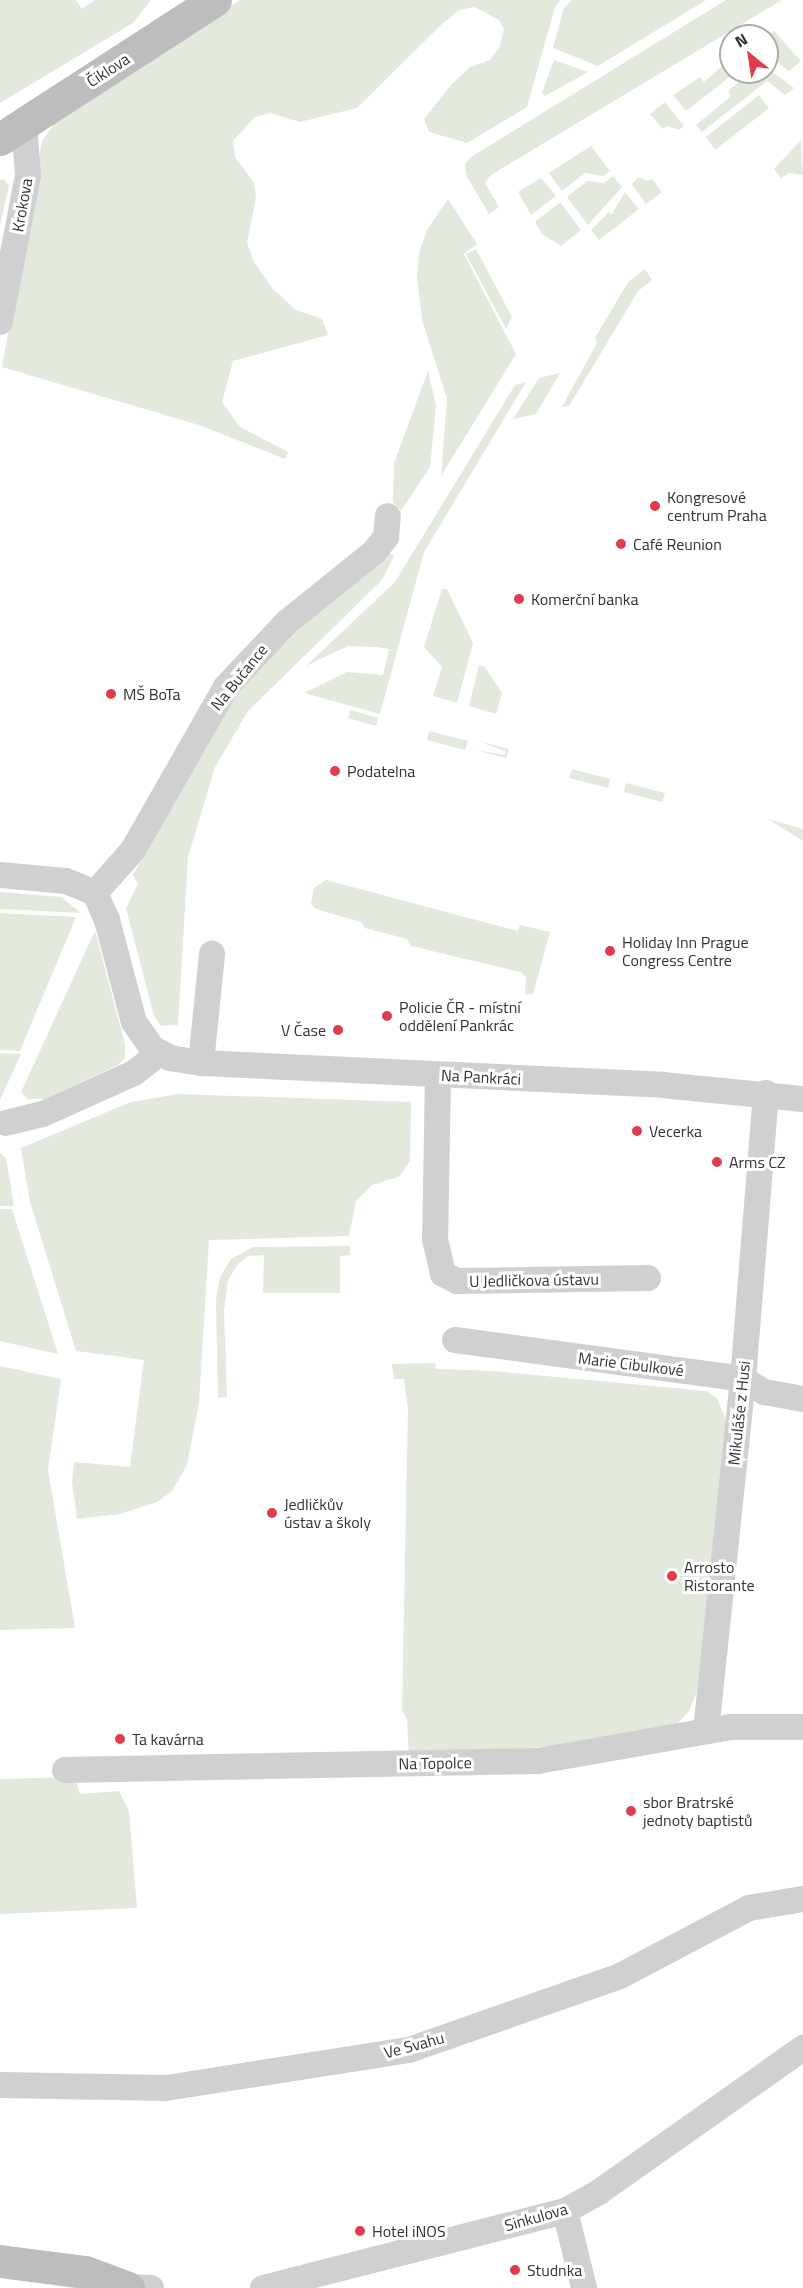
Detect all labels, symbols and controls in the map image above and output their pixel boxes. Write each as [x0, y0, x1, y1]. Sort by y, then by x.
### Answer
north arrow [719, 24, 779, 84]
text: N [730, 27, 752, 53]
street label: Čiklova [83, 49, 133, 91]
street label: Krokova [8, 177, 36, 233]
place label: Kongresové centrum Praha [667, 487, 767, 525]
marker: Kongresové centrum Praha [648, 499, 662, 513]
place label: Café Reunion [633, 534, 722, 554]
marker: Café Reunion [614, 537, 628, 551]
place label: Komerční banka [531, 589, 638, 609]
marker: Komerční banka [512, 592, 526, 606]
street label: Na Bučance [207, 640, 271, 714]
place label: MŠ BoTa [123, 684, 180, 704]
marker: MŠ BoTa [104, 687, 118, 701]
place label: Podatelna [347, 761, 415, 781]
marker: Podatelna [328, 764, 342, 778]
place label: Holiday Inn Prague Congress Centre [622, 932, 748, 970]
marker: Holiday Inn Prague Congress Centre [603, 944, 617, 958]
place label: Policie ČR - místní oddělení Pankrác [399, 997, 521, 1035]
marker: Policie ČR - místní oddělení Pankrác [380, 1009, 394, 1023]
place label: V Čase [281, 1020, 326, 1040]
marker: V Čase [331, 1023, 345, 1037]
street label: Na Pankráci [441, 1065, 521, 1089]
place label: Vecerka [649, 1121, 702, 1141]
marker: Vecerka [630, 1124, 644, 1138]
place label: Arms CZ [729, 1152, 786, 1172]
marker: Arms CZ [710, 1155, 724, 1169]
street label: U Jedličkova ústavu [469, 1269, 599, 1291]
street label: Marie Cibulkové [577, 1348, 685, 1380]
street label: Mikuláše z Husi [724, 1360, 754, 1466]
place label: Jedličkův ústav a školy [284, 1494, 371, 1532]
marker: Jedličkův ústav a školy [265, 1506, 279, 1520]
place label: Arrosto Ristorante [684, 1557, 755, 1595]
marker: Arrosto Ristorante [665, 1569, 679, 1583]
place label: Ta kavárna [132, 1729, 204, 1749]
marker: Ta kavárna [113, 1732, 127, 1746]
street label: Na Topolce [398, 1753, 472, 1773]
place label: sbor Bratrské jednoty baptistů [643, 1792, 752, 1830]
marker: sbor Bratrské jednoty baptistů [624, 1804, 638, 1818]
street label: Ve Svahu [382, 2028, 446, 2062]
street label: Sinkulova [502, 2199, 570, 2235]
place label: Hotel iNOS [372, 2221, 446, 2241]
marker: Hotel iNOS [353, 2224, 367, 2238]
place label: Studnka [527, 2260, 582, 2280]
marker: Studnka [508, 2263, 522, 2277]

